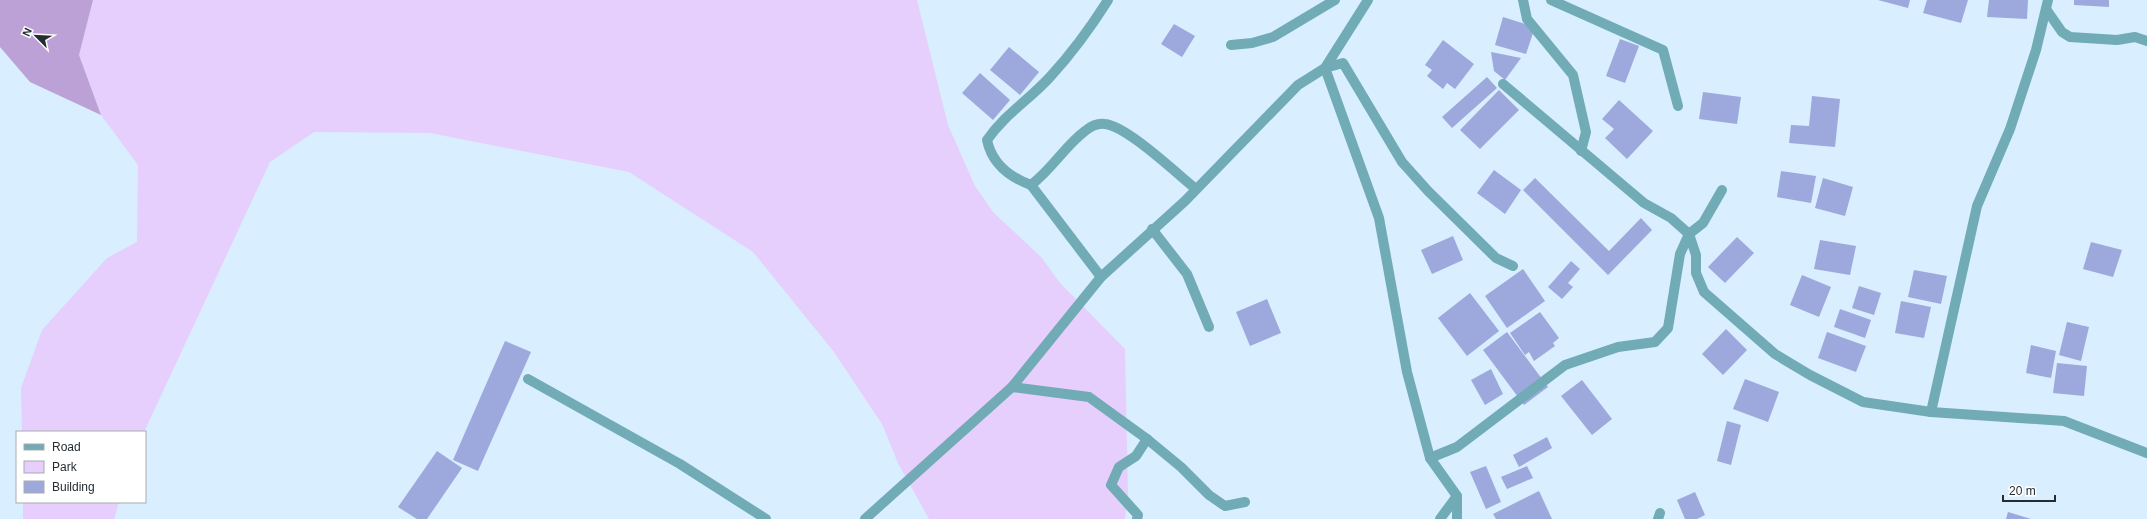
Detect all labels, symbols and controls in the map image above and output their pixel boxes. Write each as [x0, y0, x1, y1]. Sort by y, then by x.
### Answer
north arrow [16, 16, 56, 56]
text: N [20, 26, 34, 38]
legend [16, 431, 146, 503]
text: Road [52, 440, 81, 454]
text: Park [52, 460, 78, 474]
scale bar [2003, 477, 2055, 503]
text: Building [52, 480, 95, 494]
text: 20 m [2009, 484, 2036, 498]

